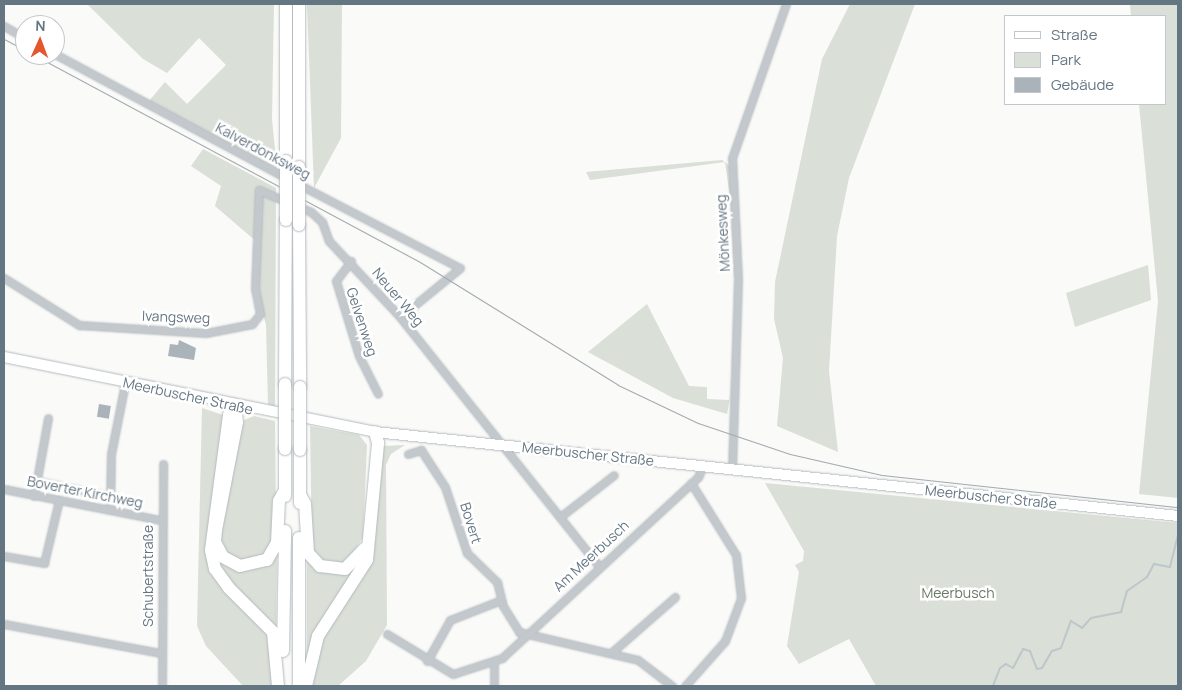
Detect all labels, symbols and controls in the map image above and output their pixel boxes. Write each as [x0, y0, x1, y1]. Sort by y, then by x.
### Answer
north arrow [15, 15, 65, 65]
legend [1004, 15, 1167, 105]
text: N [35, 16, 46, 35]
text: Straße [1051, 24, 1097, 45]
text: Park [1051, 49, 1081, 70]
text: Gebäude [1051, 74, 1114, 95]
street label: Kalverdonksweg [213, 119, 313, 183]
street label: Mönkesweg [713, 194, 733, 272]
street label: Neuer Weg [369, 264, 427, 330]
street label: Gelvenweg [343, 285, 381, 359]
street label: Ivangsweg [142, 307, 210, 327]
street label: Meerbuscher Straße [121, 374, 255, 418]
street label: Meerbuscher Straße [521, 439, 655, 469]
street label: Boverter Kirchweg [26, 473, 144, 511]
street label: Meerbuscher Straße [924, 482, 1058, 512]
street label: Bovert [457, 500, 485, 546]
street label: Am Meerbusch [550, 517, 632, 595]
street label: Schubertstraße [140, 525, 156, 627]
park label: Meerbusch [921, 585, 995, 601]

